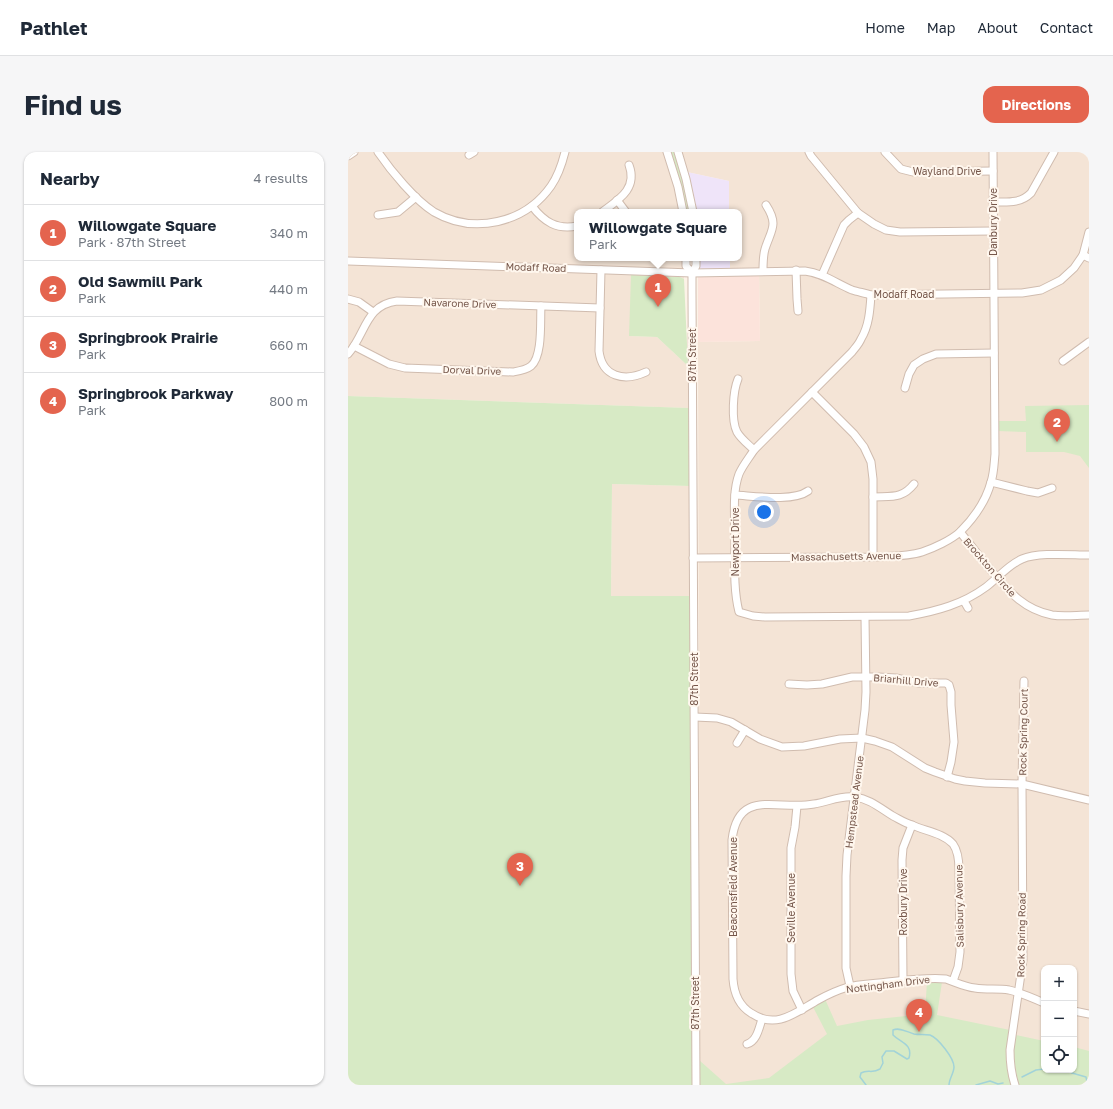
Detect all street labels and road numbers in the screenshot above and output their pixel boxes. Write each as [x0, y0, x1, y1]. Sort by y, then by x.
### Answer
street label: Wayland Drive [913, 165, 982, 177]
street label: Danbury Drive [987, 188, 999, 256]
street label: Modaff Road [505, 260, 567, 274]
street label: Modaff Road [874, 288, 934, 300]
street label: Navarone Drive [423, 296, 497, 310]
street label: 87th Street [686, 328, 698, 382]
street label: Dorval Drive [442, 363, 502, 377]
street label: Newport Drive [729, 507, 741, 576]
street label: Brockton Circle [961, 535, 1019, 599]
street label: Massachusetts Avenue [791, 549, 901, 563]
street label: 87th Street [688, 652, 700, 706]
street label: Briarhill Drive [873, 671, 939, 689]
street label: Rock Spring Court [1016, 688, 1030, 776]
street label: Hempstead Avenue [842, 755, 866, 849]
street label: Beaconsfield Avenue [727, 837, 739, 937]
street label: Salisbury Avenue [952, 864, 966, 948]
street label: Roxbury Drive [897, 868, 909, 936]
street label: Seville Avenue [785, 873, 797, 943]
street label: Rock Spring Road [1014, 893, 1028, 977]
street label: Nottingham Drive [845, 973, 931, 995]
street label: 87th Street [689, 976, 701, 1030]

